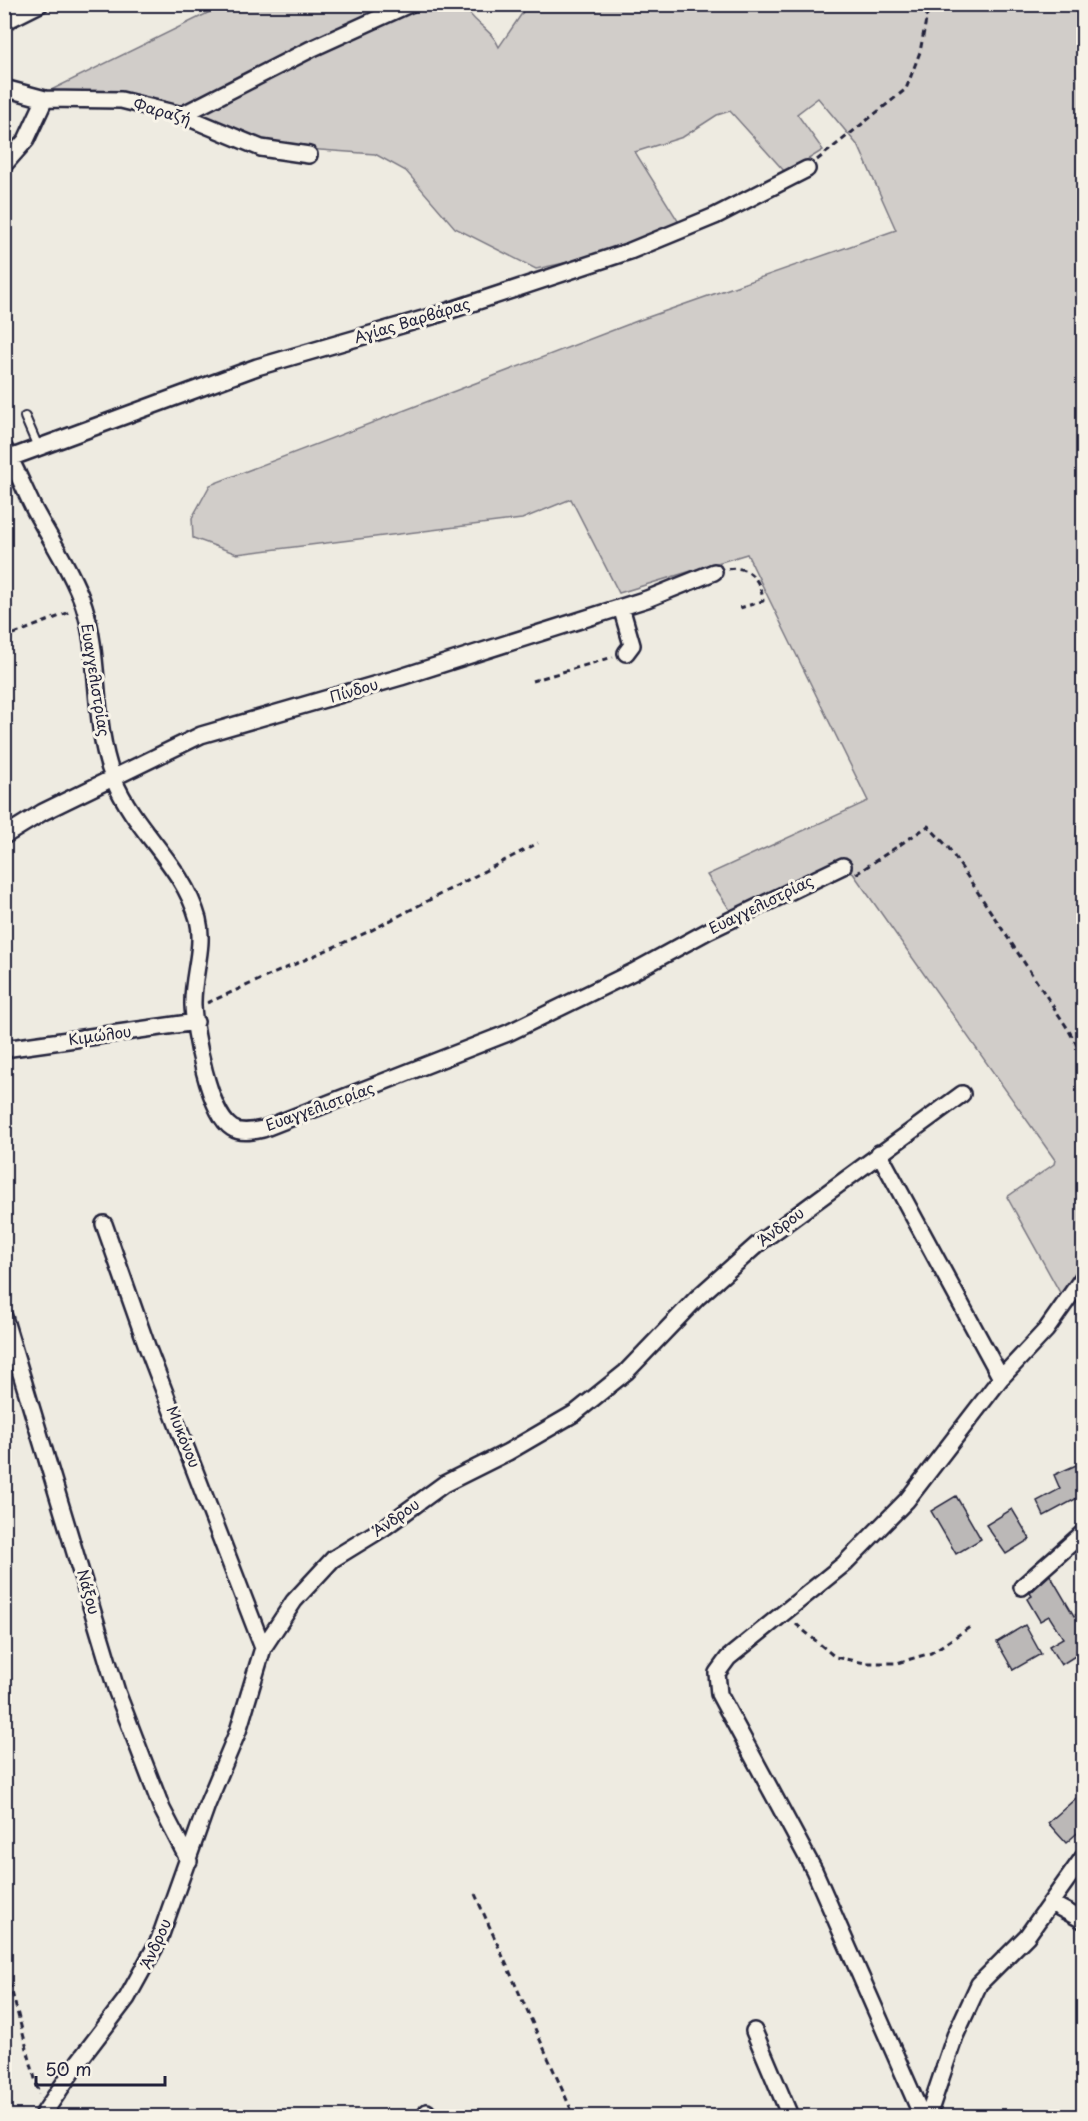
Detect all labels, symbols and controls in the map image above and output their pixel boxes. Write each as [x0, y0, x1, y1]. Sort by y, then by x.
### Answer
street label: Φαραζή [131, 91, 194, 130]
street label: Αγίας Βαρβάρας [351, 291, 473, 348]
street label: Ευαγγελιστρίας [76, 622, 117, 738]
street label: Πίνδου [327, 672, 381, 707]
street label: Ευαγγελιστρίας [704, 868, 817, 939]
street label: Κιμώλου [67, 1019, 133, 1050]
street label: Ευαγγελιστρίας [262, 1075, 377, 1136]
street label: Άνδρου [752, 1201, 808, 1251]
street label: Μυκόνου [162, 1402, 207, 1471]
street label: Άνδρου [367, 1492, 424, 1541]
street label: Νάξου [72, 1566, 107, 1617]
street label: Άνδρου [133, 1914, 176, 1972]
scale bar [36, 2049, 165, 2087]
text: 50 m [45, 2055, 92, 2082]

